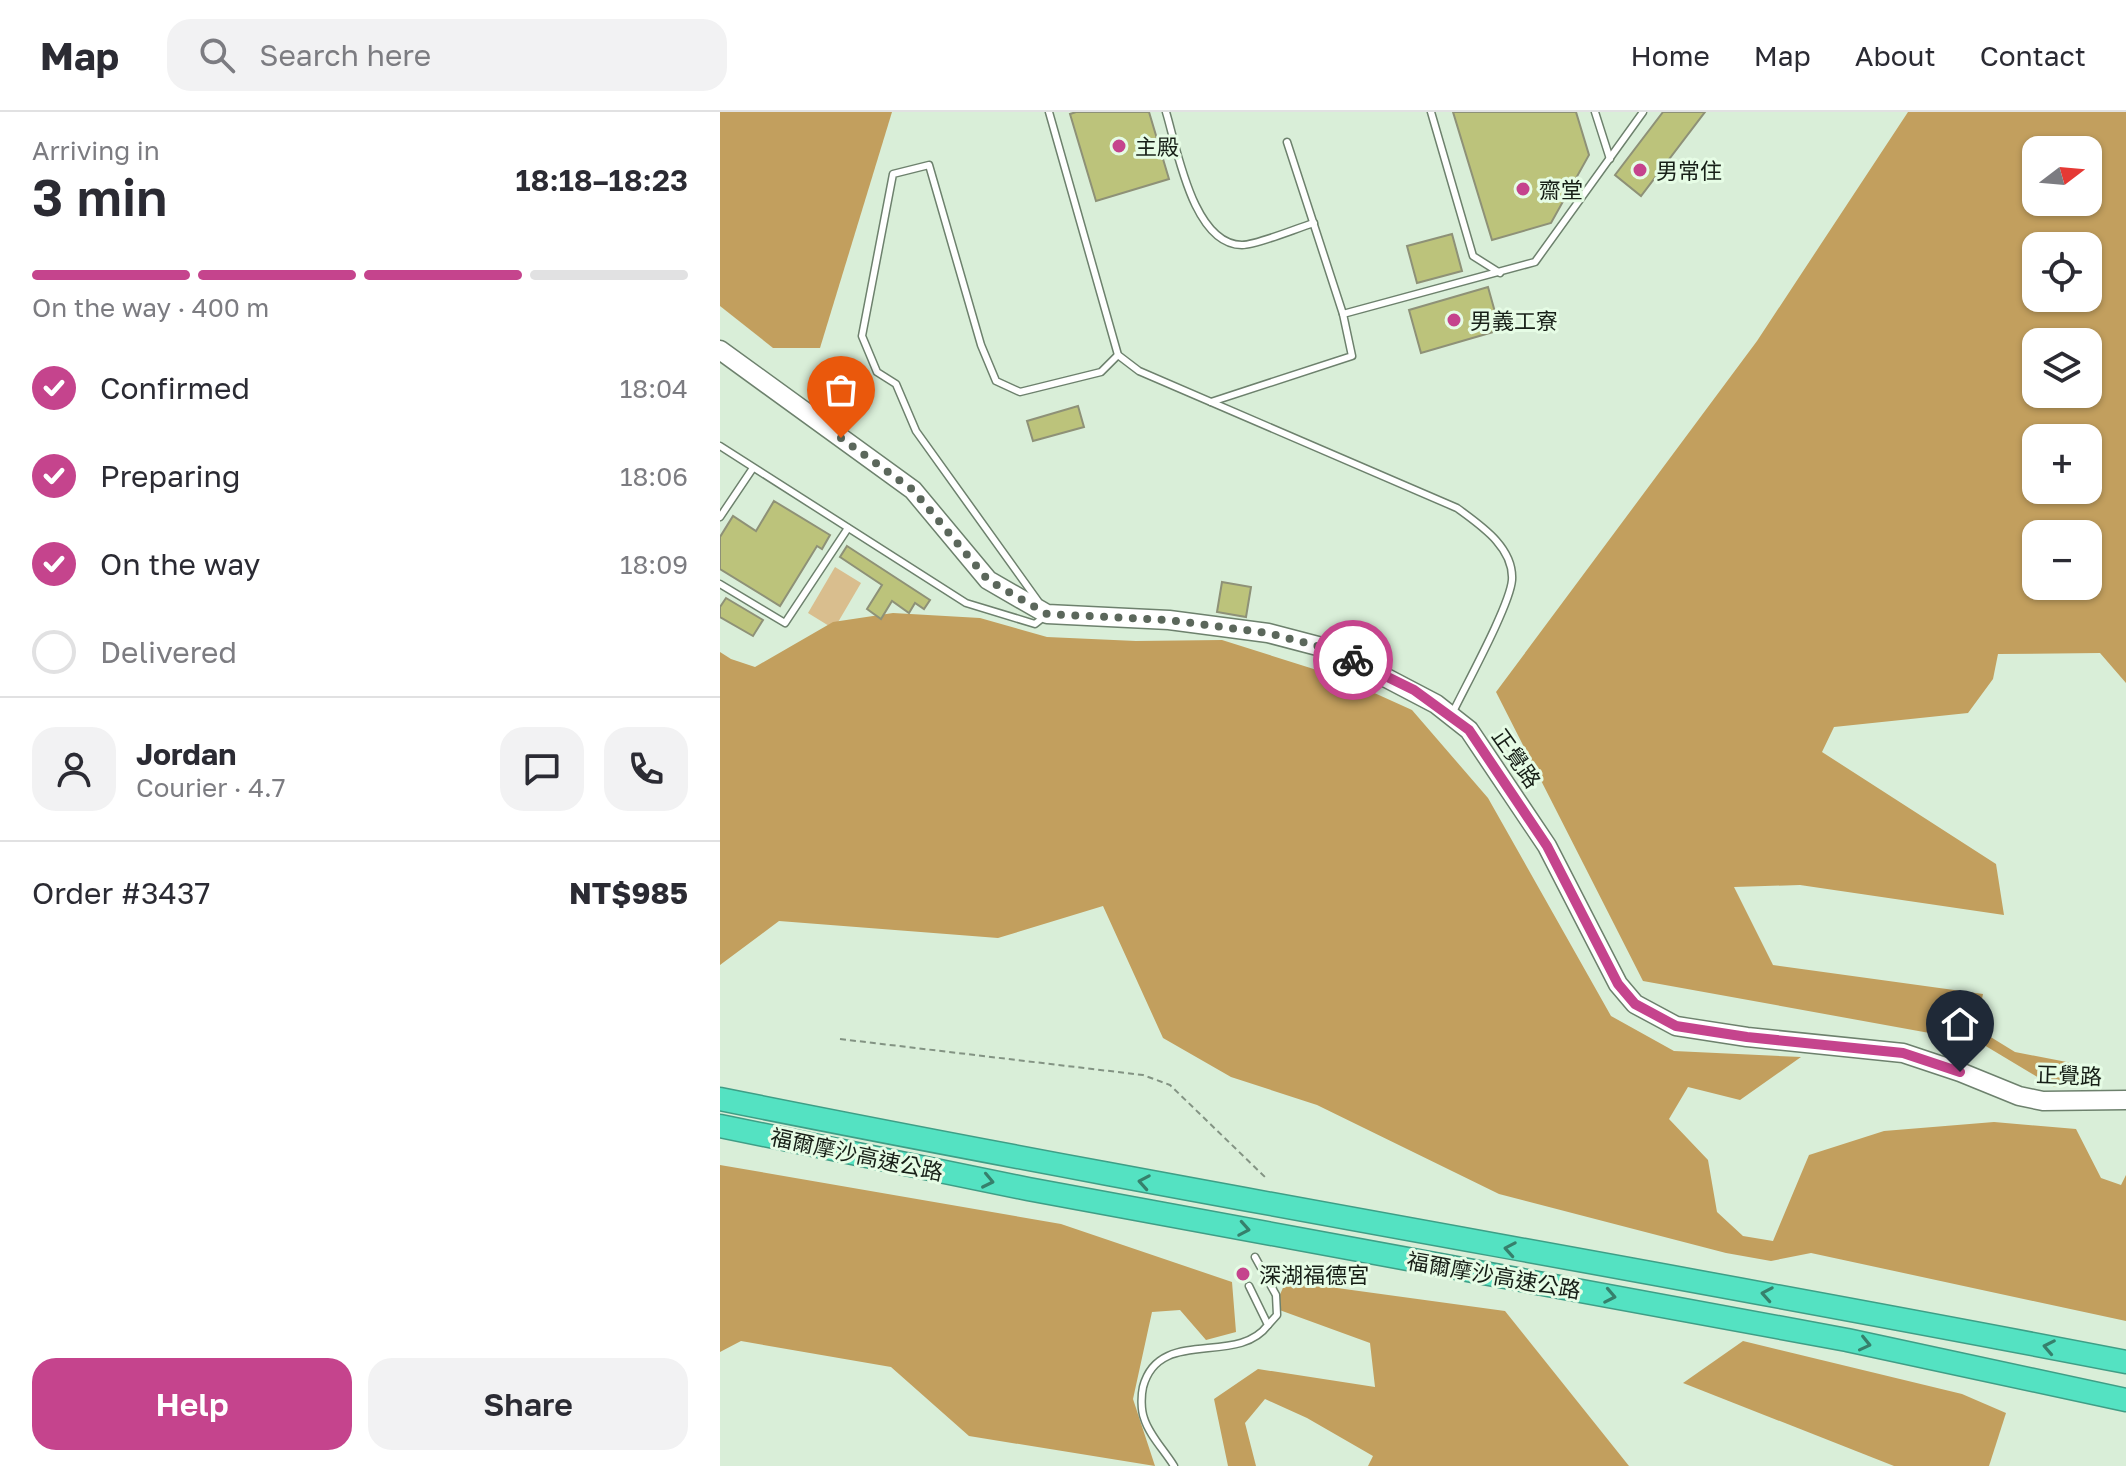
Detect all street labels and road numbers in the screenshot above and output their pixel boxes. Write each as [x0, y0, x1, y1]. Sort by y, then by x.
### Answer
street label: 正覺路 [1487, 723, 1547, 793]
street label: 正覺路 [2036, 1060, 2102, 1090]
street label: 福爾摩沙高速公路 [768, 1122, 946, 1186]
street label: 福爾摩沙高速公路 [1405, 1246, 1583, 1304]

